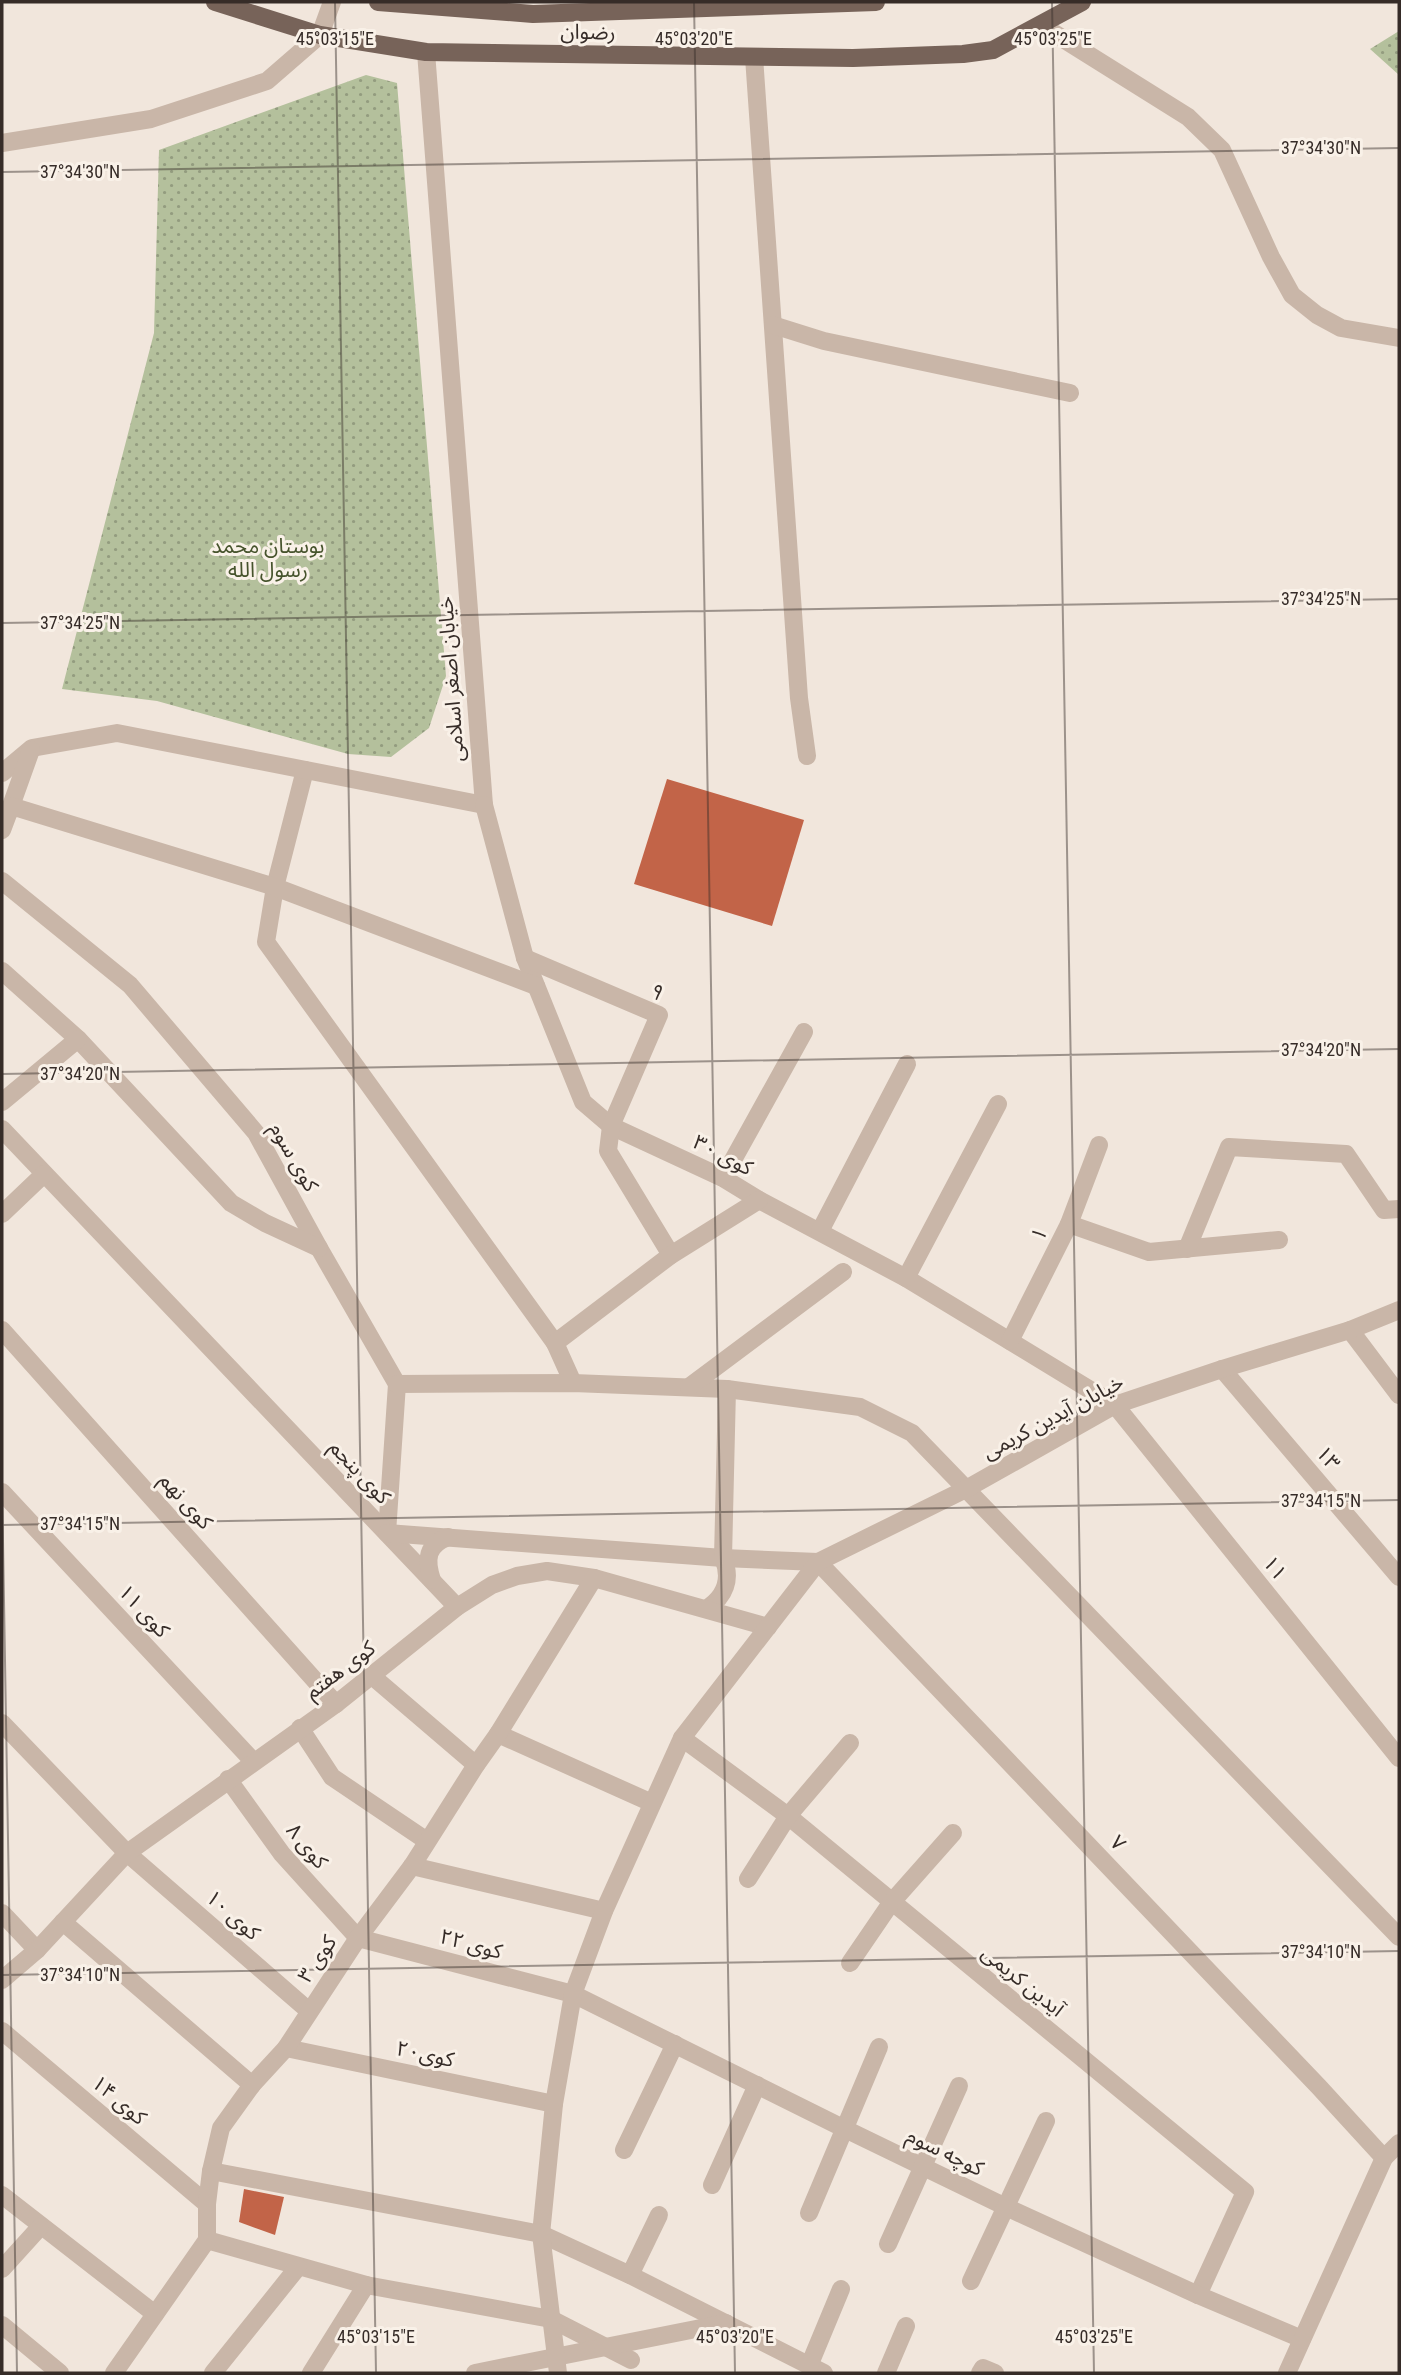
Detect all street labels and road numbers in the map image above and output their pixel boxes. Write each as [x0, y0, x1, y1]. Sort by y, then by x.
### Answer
street label: رضوان [560, 20, 616, 44]
street label: خیابان اصغر اسلامی [433, 595, 469, 763]
street label: ۹ [646, 979, 668, 1005]
street label: کوی سوم [261, 1118, 324, 1198]
street label: کوی ۳۰ [689, 1130, 757, 1180]
street label: ۱ [1026, 1223, 1052, 1245]
street label: خیابان آیدین کریمی [978, 1370, 1128, 1464]
street label: کوی پنجم [322, 1435, 396, 1511]
street label: ۱۳ [1311, 1441, 1345, 1475]
street label: کوی نهم [152, 1468, 218, 1536]
street label: ۱۱ [1258, 1551, 1292, 1585]
street label: کوی ۱۱ [114, 1580, 175, 1643]
street label: کوی هفتم [300, 1636, 382, 1706]
street label: کوی ۸ [281, 1819, 333, 1874]
street label: ۷ [1105, 1830, 1131, 1856]
street label: کوی ۱۰ [201, 1885, 265, 1945]
street label: کوی ۲۲ [437, 1924, 505, 1964]
street label: کوی ۳ [293, 1931, 342, 1987]
street label: آیدین کریمی [977, 1941, 1070, 2022]
street label: کوی۲۰ [394, 2036, 456, 2072]
street label: کوی ۱۴ [87, 2070, 151, 2130]
street label: کوچه سوم [901, 2123, 988, 2185]

